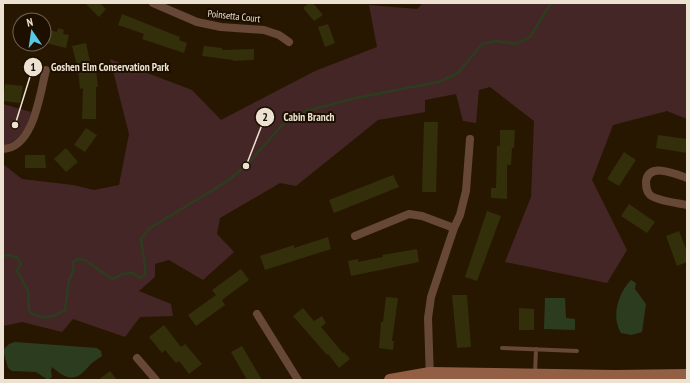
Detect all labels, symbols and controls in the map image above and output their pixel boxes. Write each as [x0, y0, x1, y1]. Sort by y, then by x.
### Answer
street label: Poinsetta Court [207, 7, 261, 25]
north arrow [12, 12, 52, 52]
text: N [25, 15, 34, 30]
callout: Goshen Elm Conservation Park [23, 55, 177, 78]
text: 1 [30, 59, 36, 74]
text: Goshen Elm Conservation Park [51, 60, 170, 74]
callout: Cabin Branch [255, 105, 342, 128]
text: 2 [262, 109, 268, 124]
text: Cabin Branch [284, 110, 335, 124]

